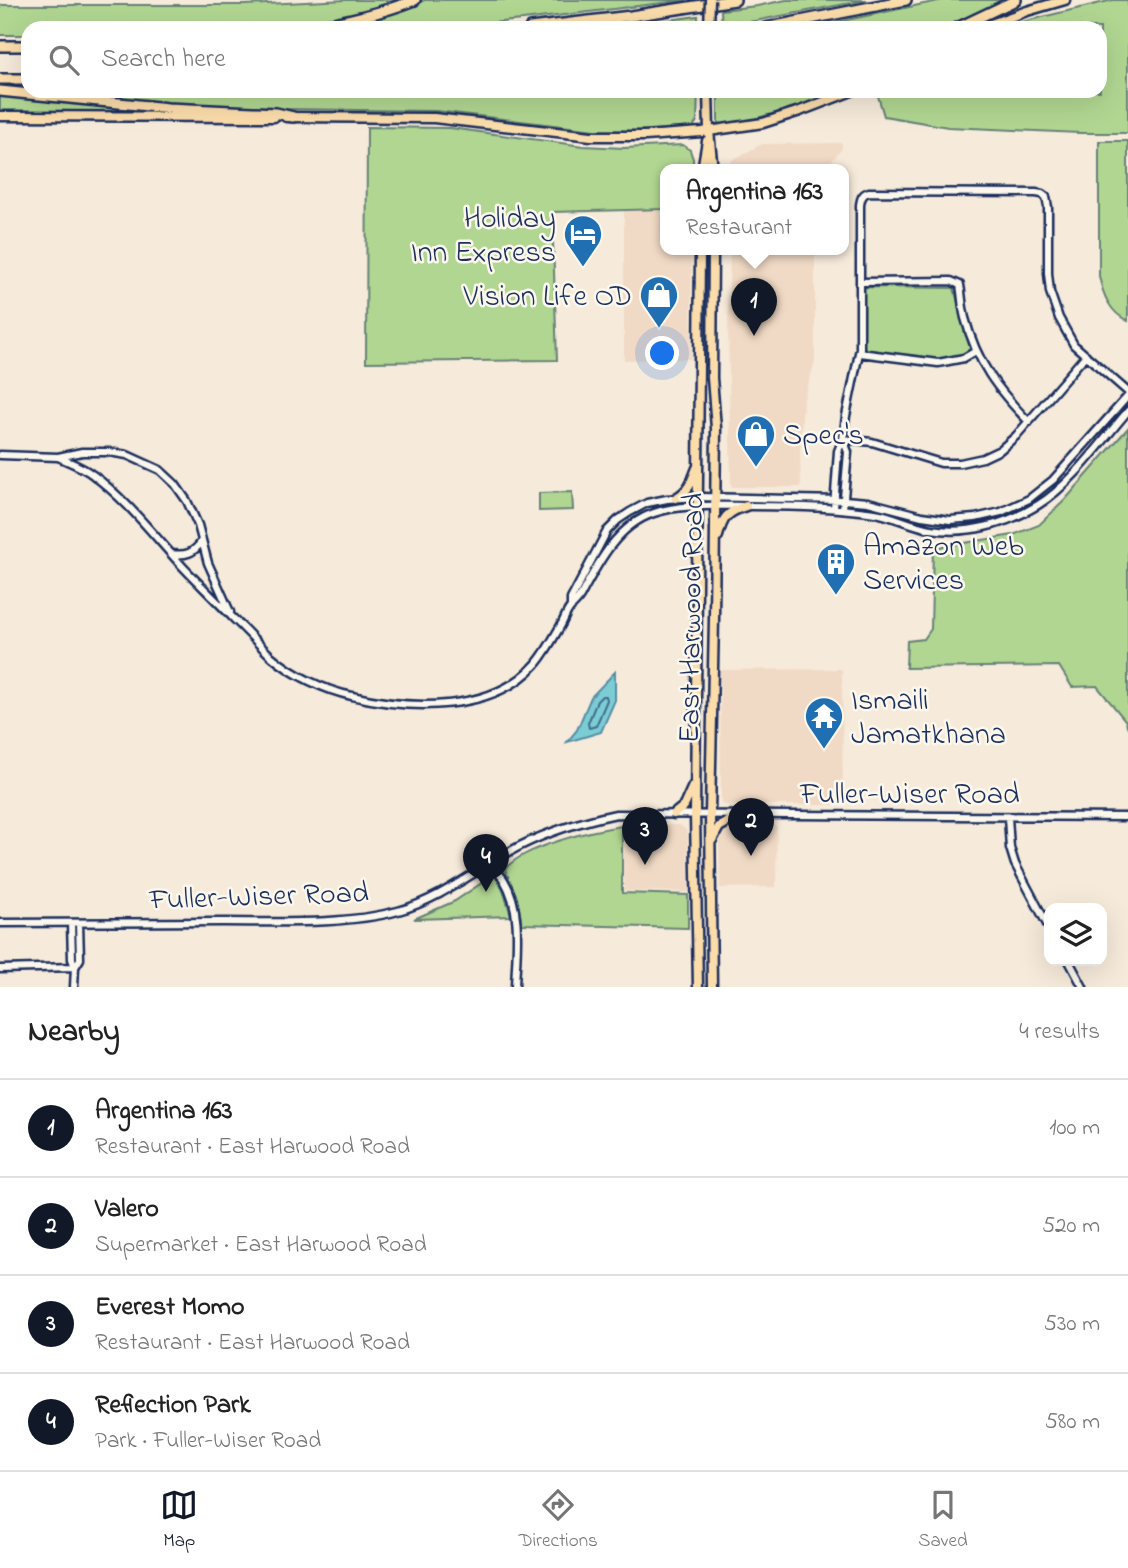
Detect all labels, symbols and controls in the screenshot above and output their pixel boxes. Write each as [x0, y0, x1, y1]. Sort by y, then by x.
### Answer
search box [21, 21, 1107, 98]
icon: search [45, 41, 83, 79]
text: Search here [101, 41, 226, 79]
popup [660, 164, 849, 255]
text: Argentina 163 [686, 174, 823, 212]
place label: Holiday Inn Express [411, 198, 556, 276]
text: Restaurant [686, 212, 792, 245]
hotel icon: Holiday Inn Express [562, 213, 604, 268]
shop icon: Vision Life OD [638, 274, 680, 329]
place label: Vision Life OD [463, 276, 632, 320]
pin: 1 [731, 278, 777, 336]
your location [645, 336, 679, 370]
shop icon: Spec's [735, 413, 777, 468]
place label: Spec's [783, 415, 864, 459]
street label: East Harwood Road [669, 492, 717, 744]
place label: Amazon Web Services [863, 526, 1024, 604]
building icon: Amazon Web Services [815, 541, 857, 596]
place label: Ismaili Jamatkhana [851, 680, 1006, 758]
temple icon: Ismaili Jamatkhana [803, 695, 845, 750]
street label: Fuller-Wiser Road [799, 774, 1020, 818]
pin: 2 [728, 798, 774, 856]
pin: 3 [622, 807, 668, 865]
pin: 4 [463, 834, 509, 892]
street label: Fuller-Wiser Road [148, 872, 370, 924]
map controls [1044, 903, 1107, 966]
button: layers [1044, 903, 1107, 966]
text: Nearby [28, 1011, 120, 1055]
text: 4 results [1019, 1016, 1100, 1049]
text: Argentina 163 [95, 1093, 232, 1131]
text: 1 [47, 1112, 55, 1145]
text: 100 m [1049, 1112, 1100, 1145]
text: Restaurant · East Harwood Road [95, 1131, 410, 1164]
text: Valero [95, 1191, 159, 1229]
text: 2 [45, 1210, 57, 1243]
text: 520 m [1042, 1210, 1100, 1243]
text: Supermarket · East Harwood Road [95, 1229, 427, 1262]
text: Everest Momo [95, 1289, 244, 1327]
text: 3 [46, 1308, 56, 1341]
text: 530 m [1044, 1308, 1100, 1341]
text: Restaurant · East Harwood Road [95, 1327, 410, 1360]
text: Reflection Park [95, 1387, 251, 1425]
text: 4 [46, 1406, 56, 1439]
text: 580 m [1045, 1406, 1100, 1439]
text: Park · Fuller-Wiser Road [95, 1425, 321, 1458]
tab: Map [160, 1486, 198, 1555]
tab: Directions [519, 1486, 598, 1555]
tab: Saved [918, 1486, 968, 1555]

